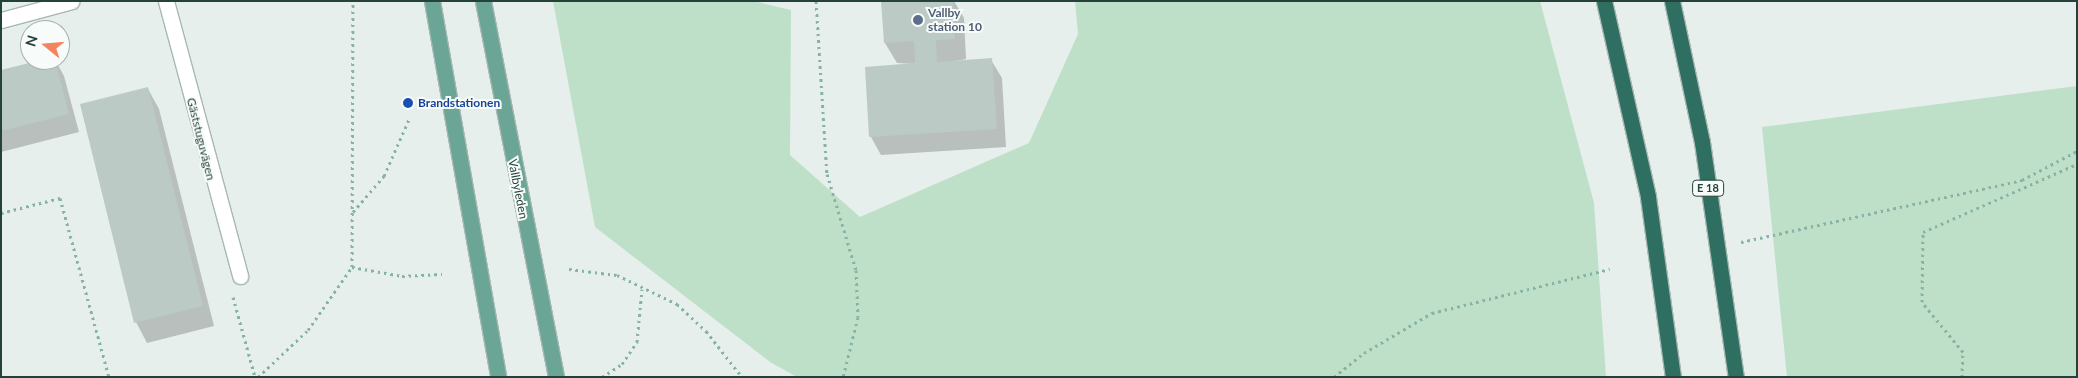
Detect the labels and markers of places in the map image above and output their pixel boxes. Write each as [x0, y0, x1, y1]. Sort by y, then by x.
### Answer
place label: Vallby station 10 [928, 6, 982, 34]
marker: Vallby station 10 [912, 14, 924, 26]
place label: Brandstationen [418, 96, 500, 110]
marker: Brandstationen [402, 97, 414, 109]

